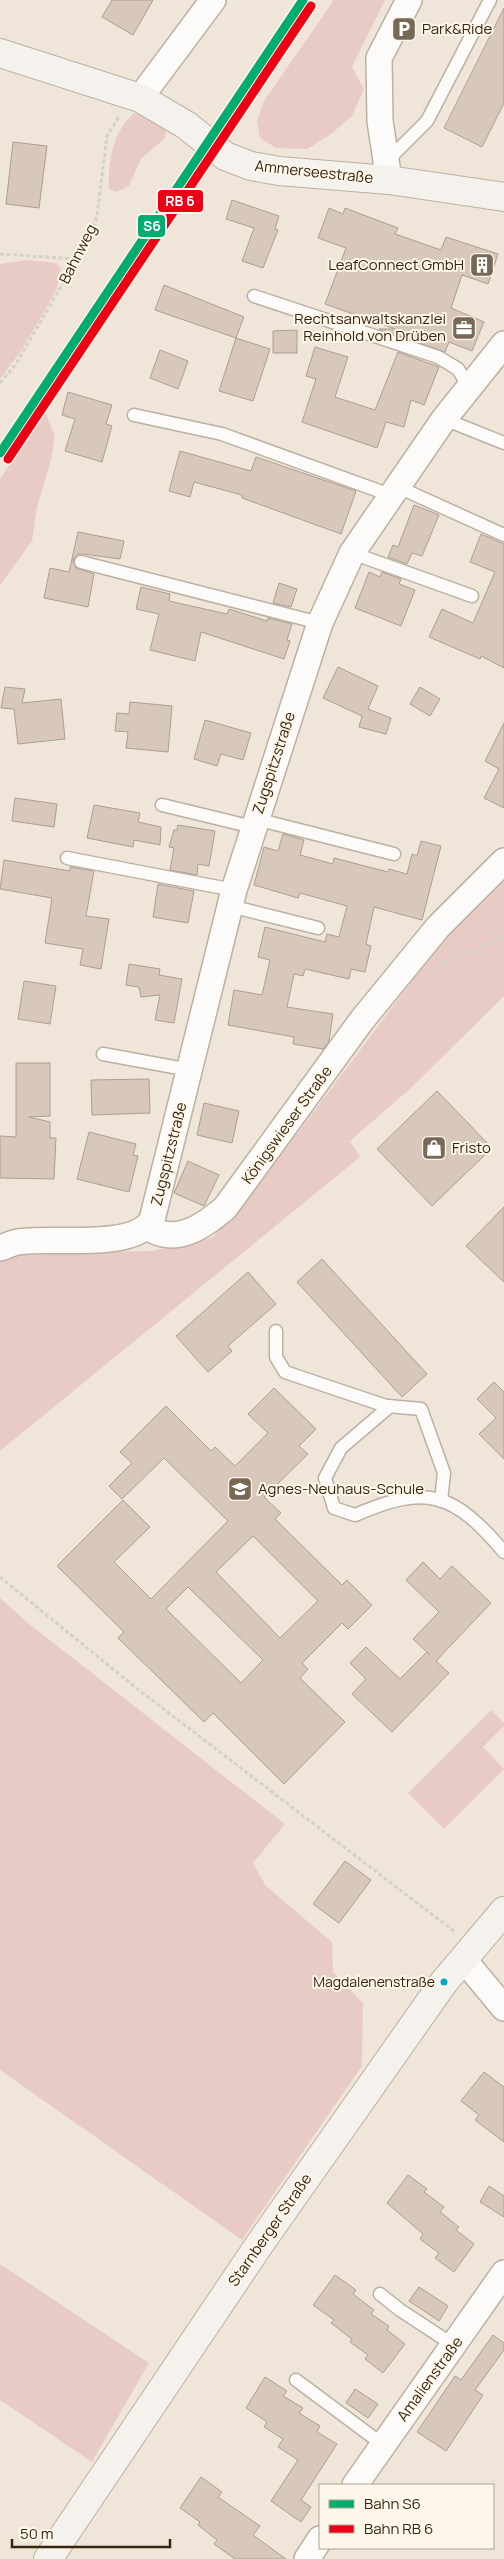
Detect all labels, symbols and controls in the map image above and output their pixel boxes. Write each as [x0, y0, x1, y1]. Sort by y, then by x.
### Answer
parking icon: Park&Ride [391, 16, 417, 42]
place label: Park&Ride [422, 18, 493, 39]
street label: Ammerseestraße [254, 155, 375, 188]
line badge: RB 6 [157, 189, 204, 213]
text: RB 6 [165, 191, 195, 210]
line badge: S6 [137, 214, 166, 238]
text: S6 [143, 216, 161, 235]
street label: Bahnweg [54, 220, 101, 287]
building icon: LeafConnect GmbH [469, 252, 495, 278]
place label: LeafConnect GmbH [328, 254, 464, 275]
place label: Rechtsanwaltskanzlei Reinhold von Drüben [294, 308, 446, 346]
office icon: Rechtsanwaltskanzlei Reinhold von Drüben [451, 315, 477, 341]
street label: Zugspitzstraße [247, 709, 300, 817]
street label: Königswieser Straße [237, 1061, 337, 1188]
street label: Zugspitzstraße [145, 1100, 192, 1208]
shop icon: Fristo [421, 1135, 447, 1161]
place label: Fristo [452, 1137, 491, 1158]
school or university icon: Agnes-Neuhaus-Schule [227, 1476, 253, 1502]
place label: Agnes-Neuhaus-Schule [258, 1478, 424, 1499]
place label: Magdalenenstraße [313, 1972, 435, 1991]
marker: Magdalenenstraße [439, 1977, 449, 1987]
street label: Starnberger Straße [223, 2169, 317, 2290]
street label: Amalienstraße [392, 2332, 468, 2425]
legend [319, 2484, 494, 2549]
text: Bahn S6 [364, 2493, 421, 2514]
scale bar [12, 2516, 170, 2548]
text: Bahn RB 6 [364, 2518, 433, 2539]
text: 50 m [20, 2523, 54, 2544]

